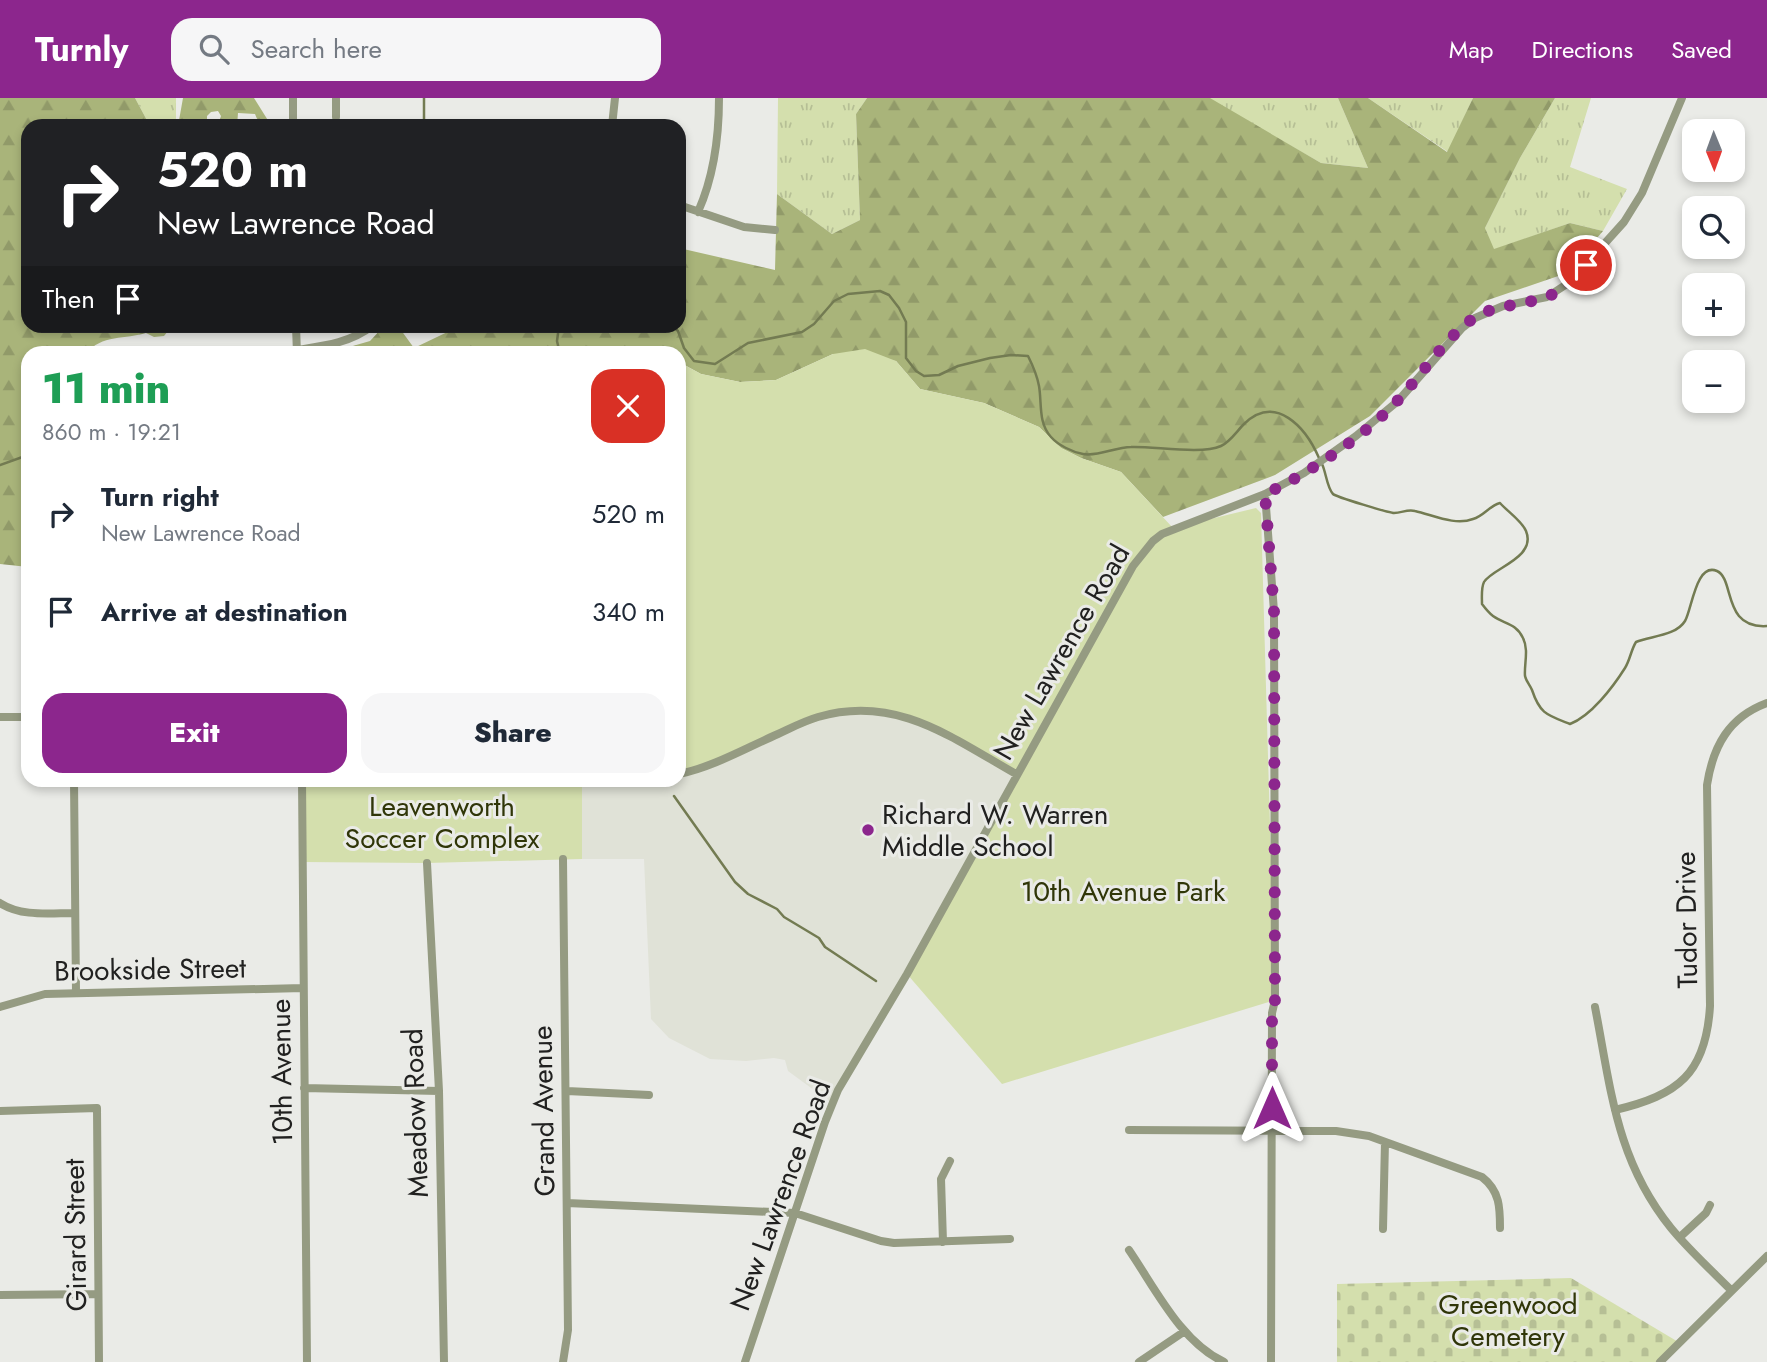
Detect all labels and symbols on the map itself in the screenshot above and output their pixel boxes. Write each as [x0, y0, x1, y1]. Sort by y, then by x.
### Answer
north arrow [1682, 119, 1745, 182]
pin [1556, 235, 1616, 295]
street label: New Lawrence Road [983, 537, 1140, 768]
park label: Leavenworth Soccer Complex [345, 786, 539, 859]
place label: Richard W. Warren Middle School [882, 794, 1109, 867]
marker: Richard W. Warren Middle School [860, 822, 876, 838]
street label: Tudor Drive [1665, 851, 1708, 989]
park label: 10th Avenue Park [1021, 871, 1226, 912]
street label: Brookside Street [54, 947, 247, 992]
street label: 10th Avenue [260, 998, 303, 1146]
street label: Grand Avenue [522, 1025, 565, 1197]
street label: Meadow Road [392, 1028, 439, 1198]
position arrow [1235, 1071, 1309, 1145]
street label: New Lawrence Road [720, 1074, 841, 1316]
street label: Girard Street [54, 1158, 97, 1312]
park label: Greenwood Cemetery [1438, 1284, 1578, 1357]

